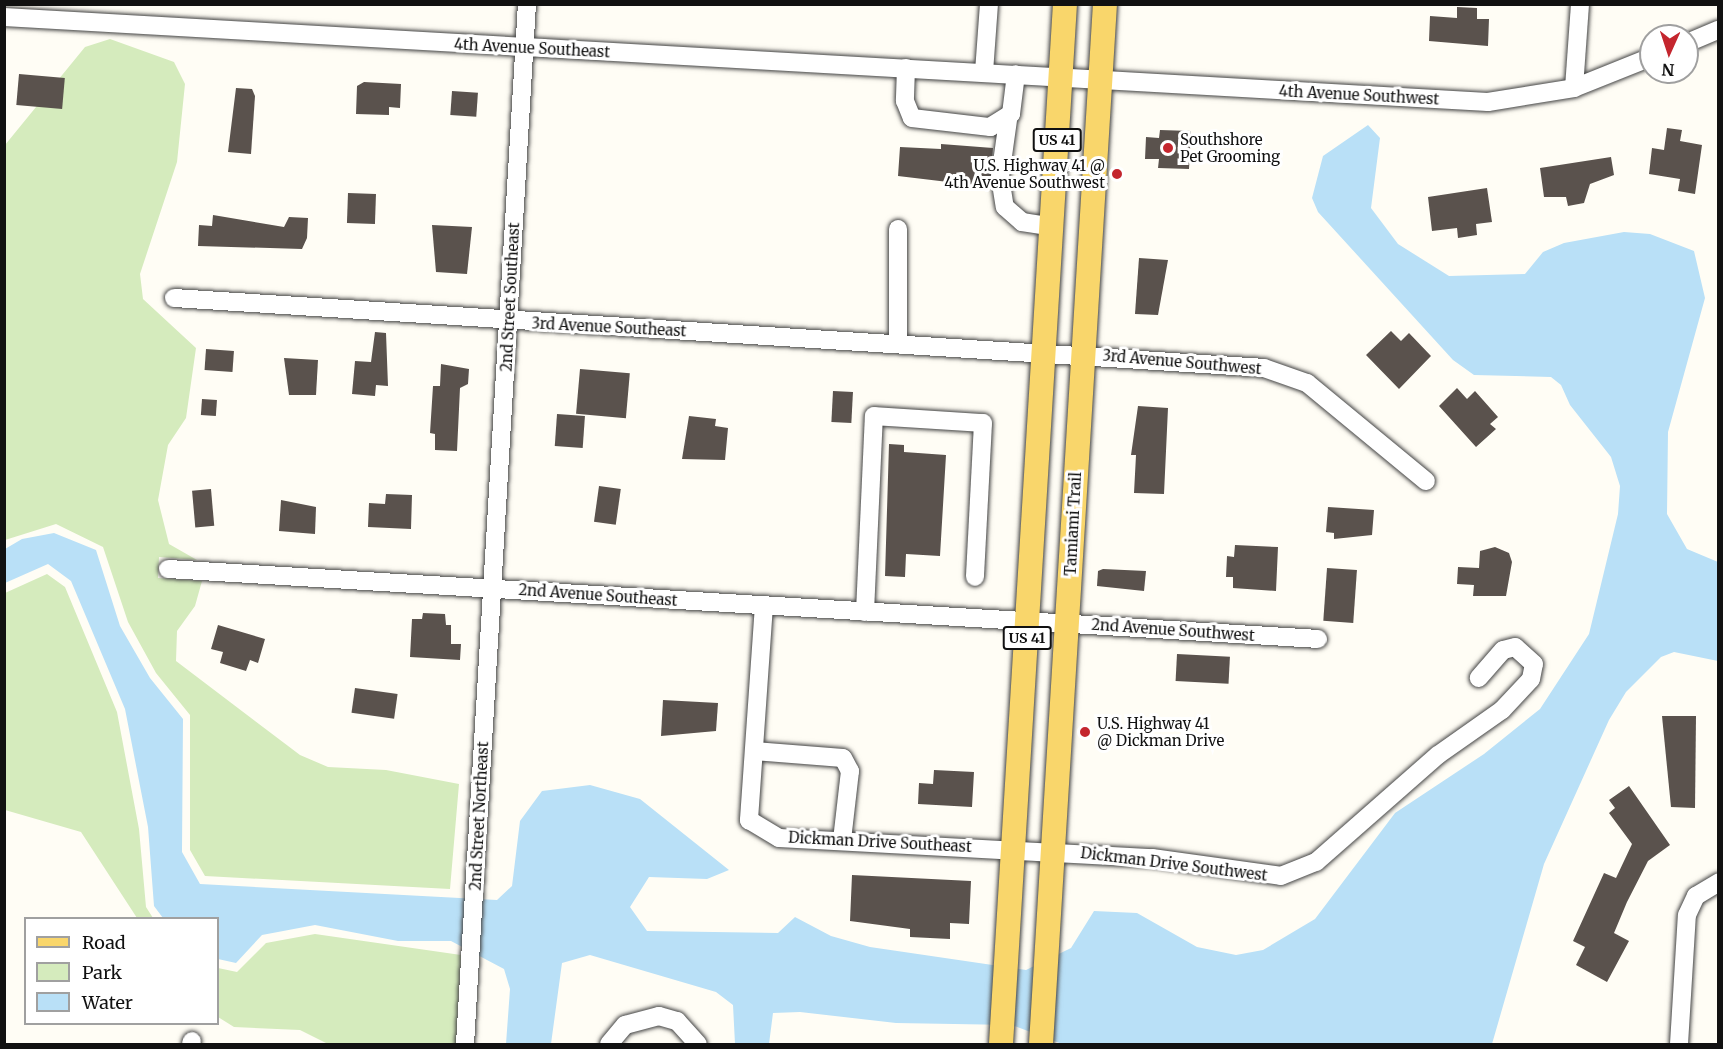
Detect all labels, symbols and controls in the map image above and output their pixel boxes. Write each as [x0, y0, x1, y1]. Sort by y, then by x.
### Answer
north arrow [1639, 24, 1699, 84]
street label: 4th Avenue Southeast [454, 35, 610, 61]
text: N [1661, 60, 1675, 80]
street label: 4th Avenue Southwest [1278, 82, 1440, 108]
road number: US 41 [1032, 129, 1082, 151]
place label: Southshore Pet Grooming [1180, 130, 1280, 165]
marker: Southshore Pet Grooming [1161, 141, 1175, 155]
place label: U.S. Highway 41 @ 4th Avenue Southwest [944, 156, 1105, 191]
marker: U.S. Highway 41 @ 4th Avenue Southwest [1110, 167, 1124, 181]
street label: 2nd Street Southeast [497, 222, 523, 372]
street label: 3rd Avenue Southeast [531, 314, 687, 340]
street label: 3rd Avenue Southwest [1102, 346, 1262, 378]
street label: Tamiami Trail [1061, 472, 1085, 576]
street label: 2nd Avenue Southeast [518, 580, 678, 610]
street label: 2nd Avenue Southwest [1091, 615, 1255, 645]
road number: US 41 [1002, 627, 1052, 649]
place label: U.S. Highway 41 @ Dickman Drive [1097, 714, 1224, 749]
marker: U.S. Highway 41 @ Dickman Drive [1078, 725, 1092, 739]
street label: 2nd Street Northeast [466, 741, 492, 891]
street label: Dickman Drive Southeast [788, 828, 972, 856]
street label: Dickman Drive Southwest [1080, 844, 1268, 884]
legend [24, 917, 219, 1025]
text: Road [82, 931, 126, 954]
text: Park [82, 961, 122, 984]
text: Water [82, 991, 133, 1014]

